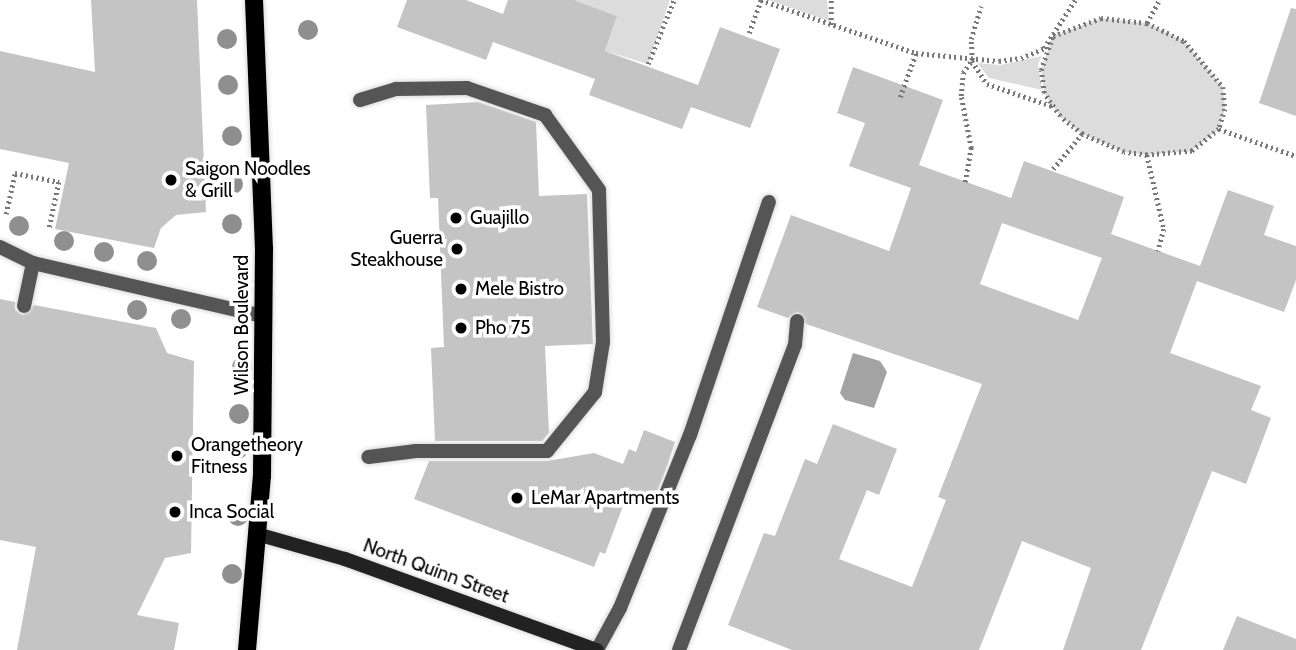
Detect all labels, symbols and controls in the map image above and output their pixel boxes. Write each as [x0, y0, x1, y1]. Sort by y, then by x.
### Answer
place label: Saigon Noodles & Grill [185, 158, 311, 202]
marker: Saigon Noodles & Grill [163, 172, 179, 188]
place label: Guajillo [470, 207, 529, 229]
marker: Guajillo [448, 210, 464, 226]
place label: Guerra Steakhouse [350, 227, 443, 271]
marker: Guerra Steakhouse [449, 241, 465, 257]
street label: Wilson Boulevard [231, 255, 253, 395]
place label: Mele Bistro [475, 278, 564, 300]
marker: Mele Bistro [453, 281, 469, 297]
place label: Pho 75 [475, 317, 531, 339]
marker: Pho 75 [453, 320, 469, 336]
place label: Orangetheory Fitness [191, 434, 303, 478]
marker: Orangetheory Fitness [169, 448, 185, 464]
place label: LeMar Apartments [531, 487, 679, 509]
marker: LeMar Apartments [509, 490, 525, 506]
place label: Inca Social [189, 501, 274, 523]
marker: Inca Social [167, 504, 183, 520]
street label: North Quinn Street [360, 534, 512, 608]

